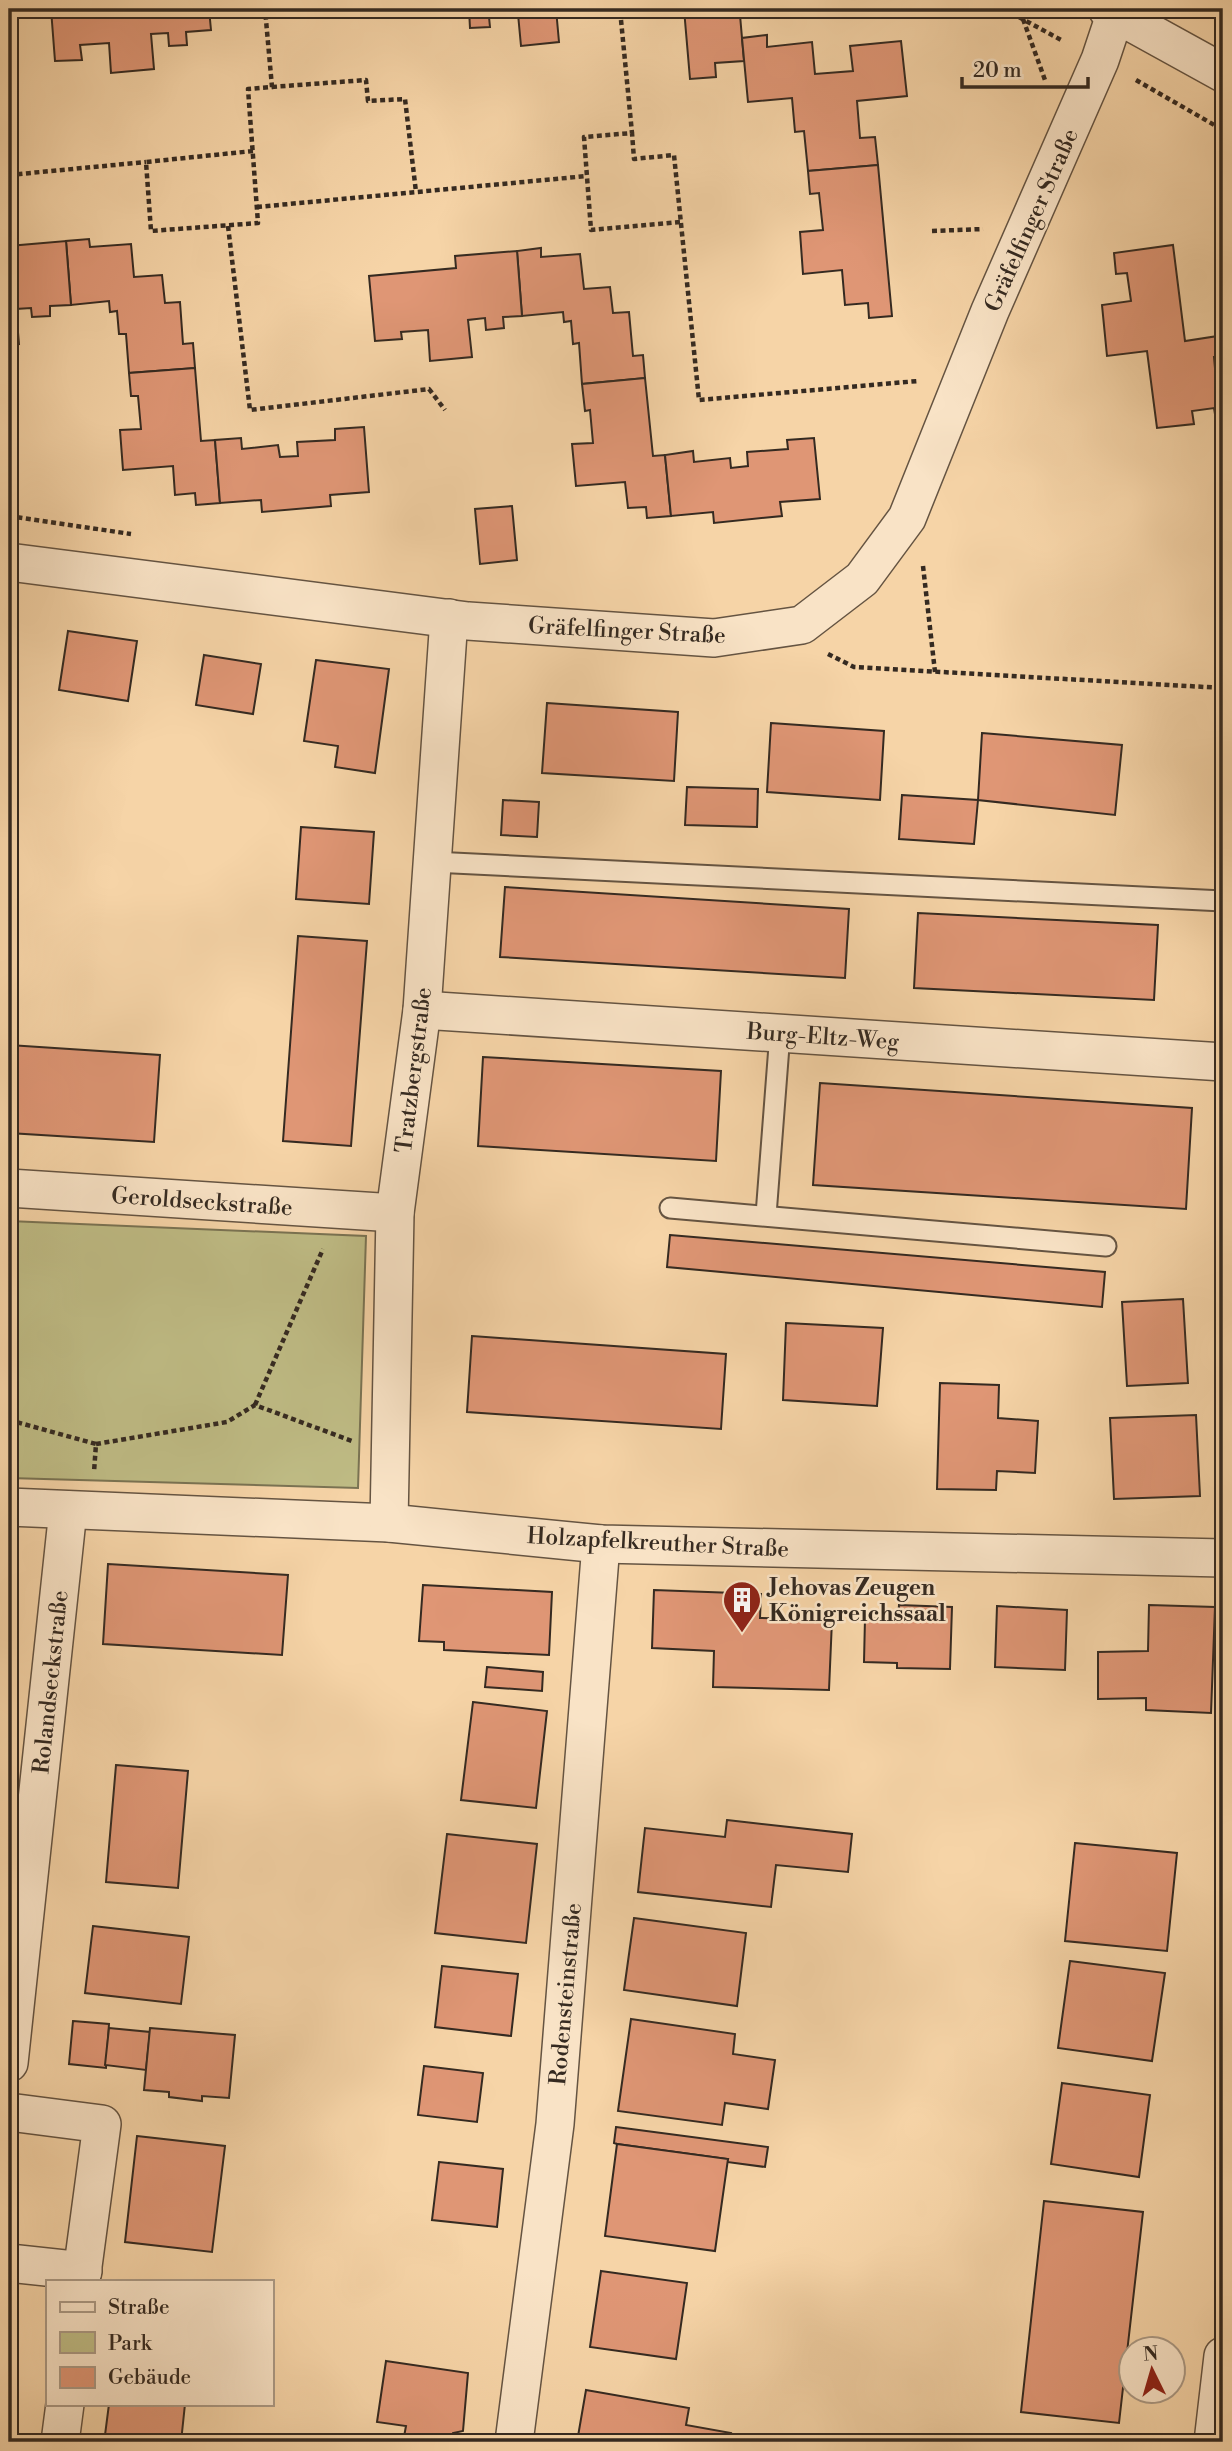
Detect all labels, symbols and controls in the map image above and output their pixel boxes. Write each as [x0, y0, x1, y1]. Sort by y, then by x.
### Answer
scale bar [962, 46, 1088, 90]
text: 20 m [973, 58, 1022, 84]
street label: Gräfelfinger Straße [979, 124, 1085, 316]
street label: Gräfelfinger Straße [527, 612, 726, 650]
street label: Tratzbergstraße [390, 986, 438, 1155]
street label: Burg-Eltz-Weg [745, 1018, 900, 1056]
street label: Geroldseckstraße [110, 1182, 294, 1222]
street label: Holzapfelkreuther Straße [526, 1522, 790, 1564]
place label: Jehovas Zeugen Königreichssaal [766, 1574, 946, 1628]
building icon: Jehovas Zeugen Königreichssaal [721, 1579, 763, 1634]
street label: Rolandseckstraße [27, 1589, 75, 1775]
street label: Rodensteinstraße [544, 1902, 588, 2086]
legend [46, 2280, 273, 2406]
text: Straße [108, 2295, 170, 2321]
text: Park [108, 2331, 153, 2357]
north arrow [1116, 2336, 1186, 2406]
text: N [1142, 2341, 1159, 2367]
text: Gebäude [108, 2365, 191, 2391]

